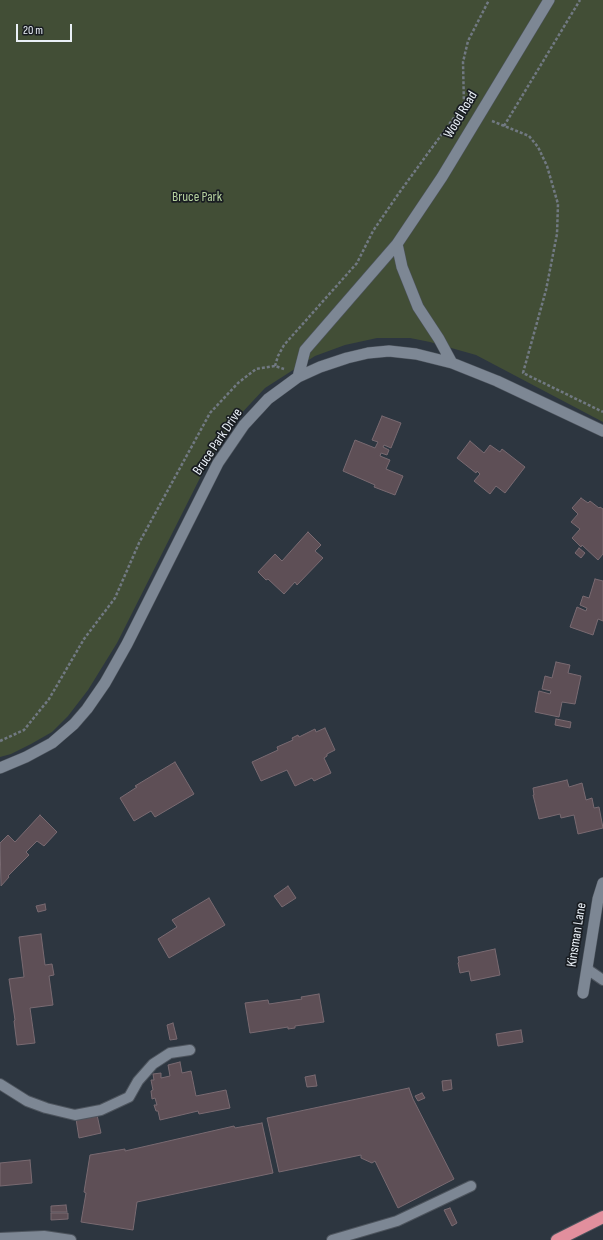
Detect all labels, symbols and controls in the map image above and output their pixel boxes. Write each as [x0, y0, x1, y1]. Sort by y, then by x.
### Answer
scale bar [18, 16, 74, 42]
text: 20 m [23, 23, 43, 38]
street label: Wood Road [440, 88, 482, 142]
park label: Bruce Park [172, 189, 222, 205]
street label: Bruce Park Drive [190, 406, 246, 478]
street label: Kinsman Lane [564, 902, 590, 968]

